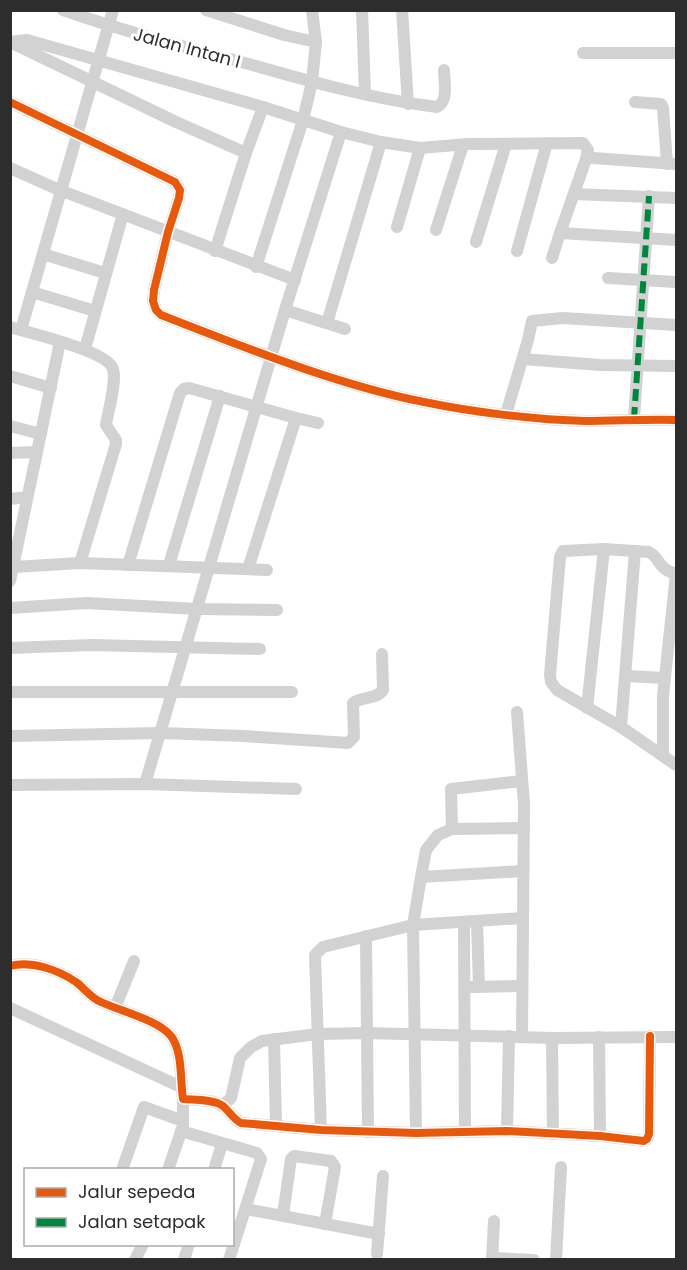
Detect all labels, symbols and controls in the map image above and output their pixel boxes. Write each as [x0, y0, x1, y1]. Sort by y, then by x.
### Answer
street label: Jalan Intan I [131, 21, 244, 74]
legend [24, 1168, 234, 1246]
text: Jalur sepeda [78, 1179, 195, 1204]
text: Jalan setapak [78, 1209, 206, 1234]

